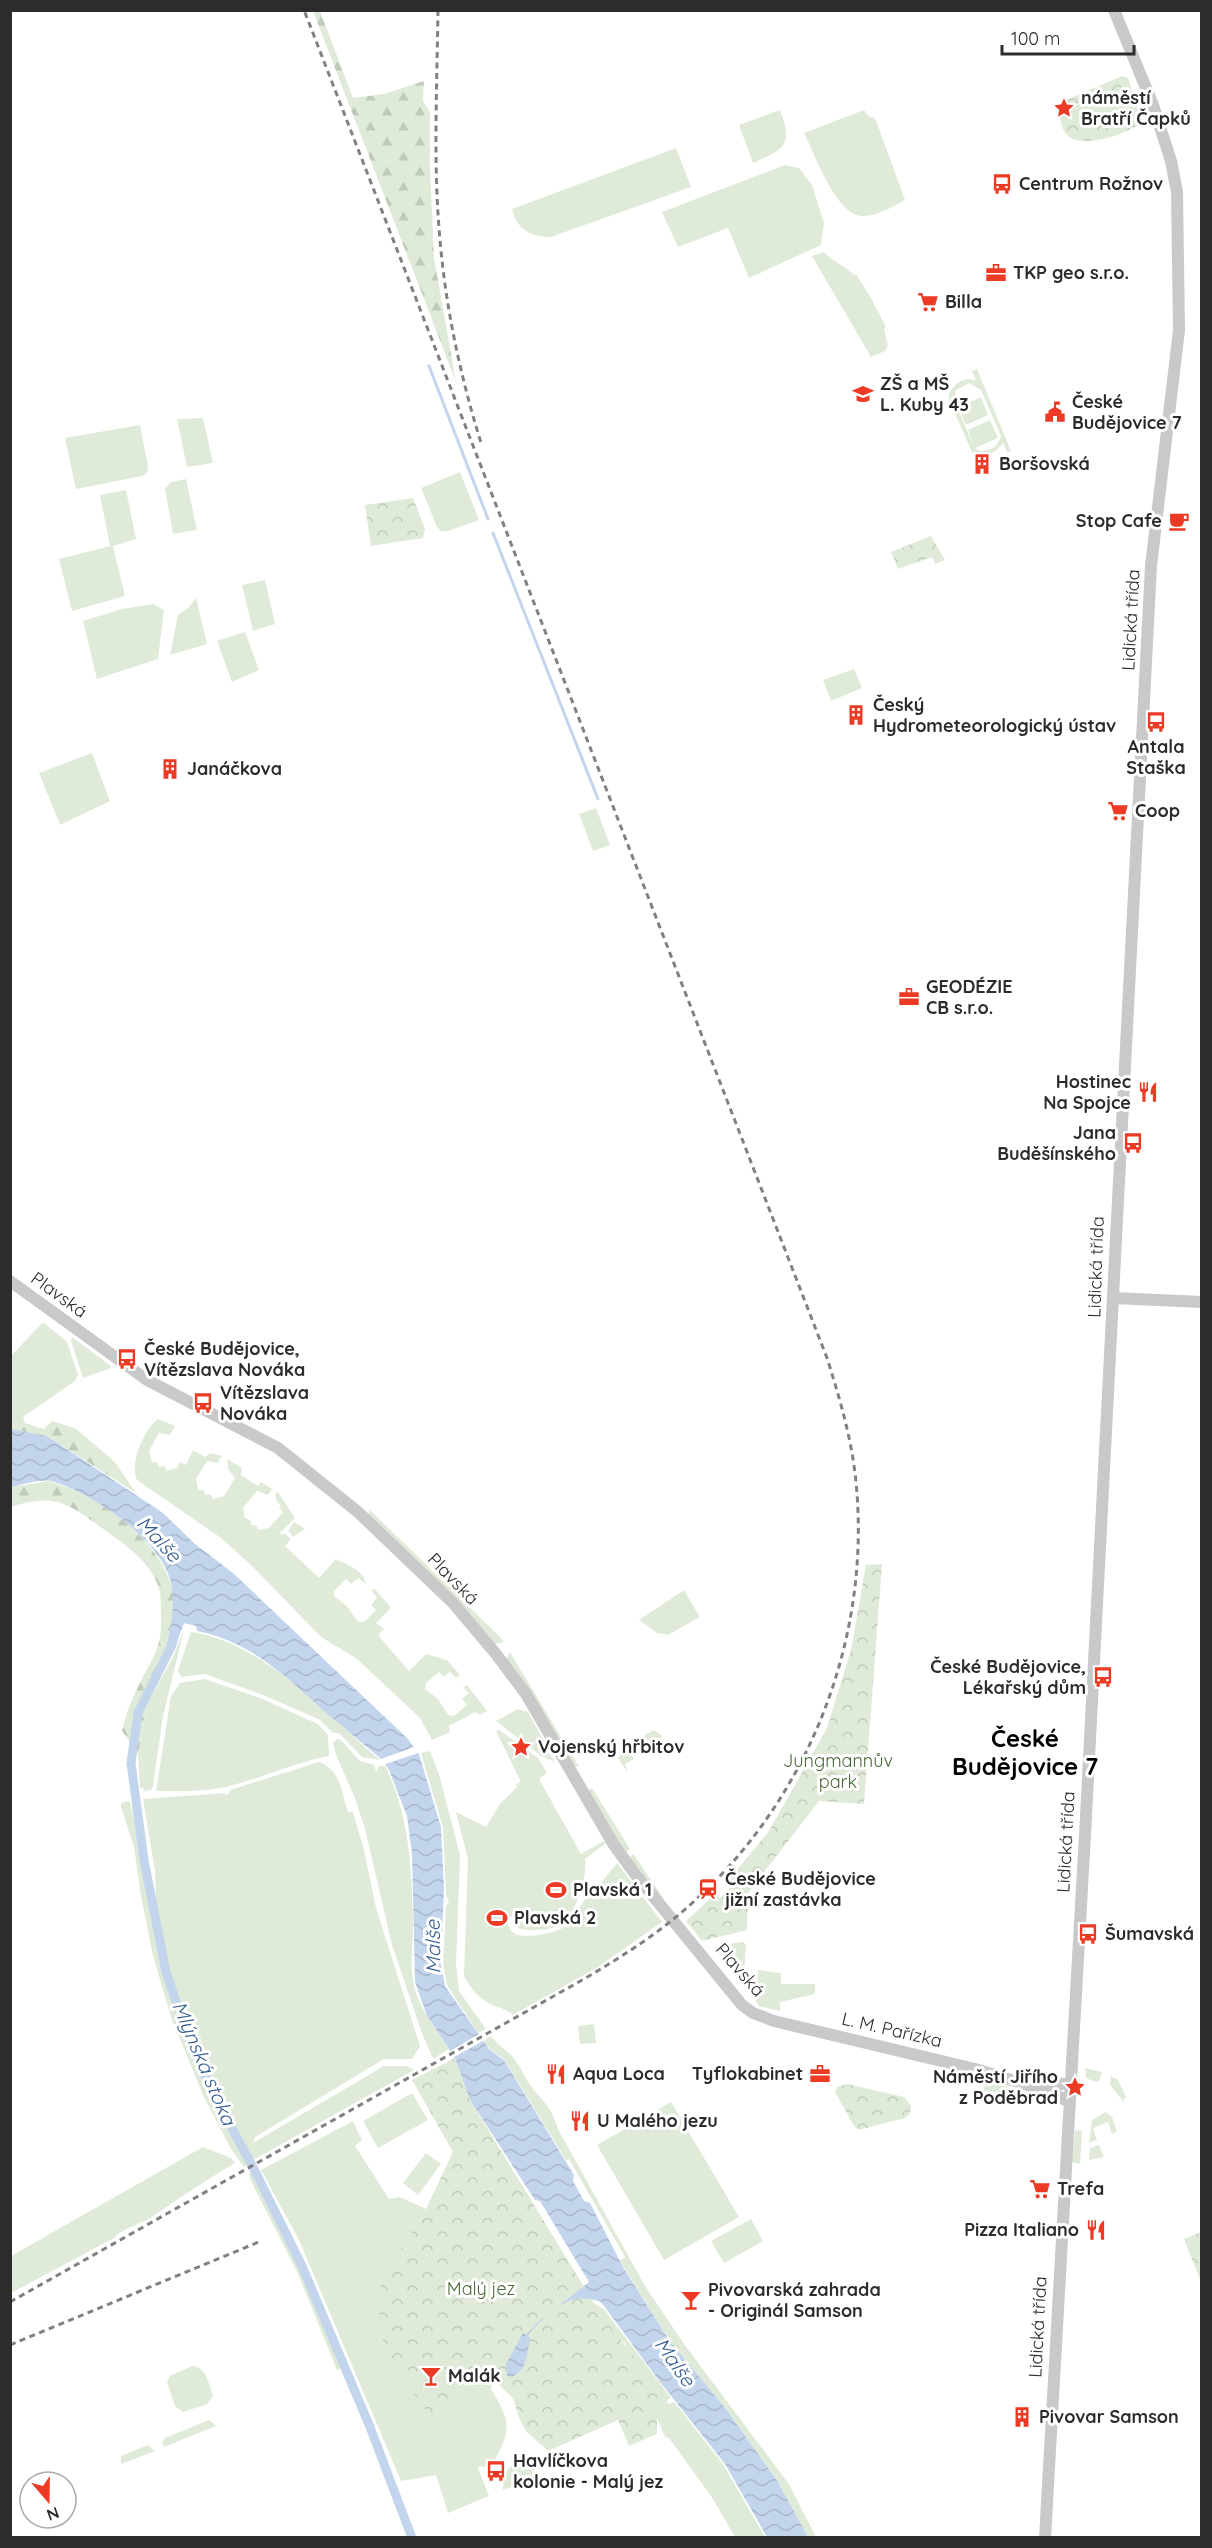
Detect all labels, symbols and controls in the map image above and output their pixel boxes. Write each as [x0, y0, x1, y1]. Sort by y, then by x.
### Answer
scale bar [1002, 18, 1134, 56]
text: 100 m [1011, 27, 1060, 50]
place label: náměstí Bratří Čapků [1081, 86, 1191, 130]
place icon: náměstí Bratří Čapků [1052, 96, 1076, 120]
bus stop icon: Centrum Rožnov [990, 172, 1014, 196]
place label: Centrum Rožnov [1019, 172, 1163, 195]
office icon: TKP geo s.r.o. [984, 261, 1008, 285]
place label: TKP geo s.r.o. [1013, 261, 1129, 284]
supermarket icon: Billa [916, 290, 940, 314]
place label: Billa [945, 290, 982, 313]
place label: ZŠ a MŠ L. Kuby 43 [880, 372, 969, 416]
school or university icon: ZŠ a MŠ L. Kuby 43 [851, 382, 875, 406]
place label: České Budějovice 7 [1072, 390, 1182, 434]
public building icon: České Budějovice 7 [1043, 400, 1067, 424]
building icon: Boršovská [970, 452, 994, 476]
place label: Boršovská [999, 452, 1090, 475]
place label: Stop Cafe [1076, 509, 1162, 532]
cafe icon: Stop Cafe [1167, 509, 1191, 533]
street label: Lidická třída [1116, 569, 1145, 671]
place label: Český Hydrometeorologický ústav [873, 693, 1116, 737]
building icon: Český Hydrometeorologický ústav [844, 703, 868, 727]
bus stop icon: Antala Staška [1144, 710, 1168, 734]
place label: Antala Staška [1126, 735, 1186, 779]
building icon: Janáčkova [158, 757, 182, 781]
place label: Janáčkova [187, 757, 282, 780]
supermarket icon: Coop [1106, 799, 1130, 823]
place label: Coop [1135, 799, 1180, 822]
place label: GEODÉZIE CB s.r.o. [926, 975, 1013, 1019]
office icon: GEODÉZIE CB s.r.o. [897, 985, 921, 1009]
place label: Hostinec Na Spojce [1043, 1070, 1131, 1114]
restaurant icon: Hostinec Na Spojce [1136, 1080, 1160, 1104]
place label: Jana Buděšínského [997, 1121, 1116, 1165]
bus stop icon: Jana Buděšínského [1121, 1131, 1145, 1155]
street label: Lidická třída [1082, 1216, 1109, 1318]
street label: Plavská [27, 1267, 92, 1323]
place label: České Budějovice, Vítězslava Nováka [144, 1337, 305, 1381]
bus stop icon: České Budějovice, Vítězslava Nováka [115, 1347, 139, 1371]
place label: Vítězslava Nováka [220, 1381, 309, 1425]
bus stop icon: Vítězslava Nováka [191, 1391, 215, 1415]
water label: Malše [132, 1510, 187, 1567]
street label: Plavská [423, 1548, 484, 1610]
place label: České Budějovice, Lékařský dům [930, 1655, 1086, 1699]
bus stop icon: České Budějovice, Lékařský dům [1091, 1665, 1115, 1689]
district label: České Budějovice 7 [952, 1723, 1098, 1781]
place icon: Vojenský hřbitov [509, 1735, 533, 1759]
place label: Vojenský hřbitov [538, 1735, 684, 1758]
park label: Jungmannův park [783, 1749, 893, 1793]
street label: Lidická třída [1051, 1791, 1080, 1893]
place label: České Budějovice jižní zastávka [724, 1867, 876, 1911]
station icon: České Budějovice jižní zastávka [696, 1877, 720, 1901]
sports icon: Plavská 1 [544, 1878, 568, 1902]
place label: Plavská 1 [573, 1878, 652, 1901]
sports icon: Plavská 2 [485, 1906, 509, 1930]
place label: Plavská 2 [514, 1906, 596, 1929]
water label: Malše [420, 1919, 445, 1974]
bus stop icon: Šumavská [1076, 1922, 1100, 1946]
place label: Šumavská [1105, 1922, 1194, 1945]
street label: Plavská [711, 1938, 770, 2001]
water label: Mlýnská stoka [167, 1997, 243, 2130]
street label: L. M. Pařízka [840, 2007, 945, 2052]
restaurant icon: Aqua Loca [544, 2062, 568, 2086]
place label: Aqua Loca [573, 2062, 665, 2085]
place label: Tyflokabinet [692, 2062, 803, 2085]
office icon: Tyflokabinet [808, 2062, 832, 2086]
place label: Náměstí Jiřího z Poděbrad [933, 2065, 1058, 2109]
place icon: Náměstí Jiřího z Poděbrad [1063, 2075, 1087, 2099]
restaurant icon: U Malého jezu [568, 2109, 592, 2133]
place label: U Malého jezu [597, 2109, 718, 2132]
supermarket icon: Trefa [1028, 2177, 1052, 2201]
place label: Trefa [1057, 2177, 1104, 2200]
place label: Pizza Italiano [964, 2218, 1079, 2241]
restaurant icon: Pizza Italiano [1084, 2218, 1108, 2242]
street label: Lidická třída [1023, 2276, 1052, 2378]
park label: Malý jez [447, 2277, 515, 2300]
place label: Pivovarská zahrada - Originál Samson [708, 2278, 881, 2322]
bar icon: Pivovarská zahrada - Originál Samson [679, 2288, 703, 2312]
water label: Malše [650, 2332, 702, 2392]
bar icon: Malák [419, 2364, 443, 2388]
place label: Malák [448, 2364, 500, 2387]
building icon: Pivovar Samson [1010, 2405, 1034, 2429]
place label: Pivovar Samson [1039, 2405, 1179, 2428]
place label: Havlíčkova kolonie - Malý jez [513, 2449, 664, 2493]
bus stop icon: Havlíčkova kolonie - Malý jez [484, 2459, 508, 2483]
north arrow [18, 2470, 78, 2530]
text: N [44, 2503, 62, 2526]

